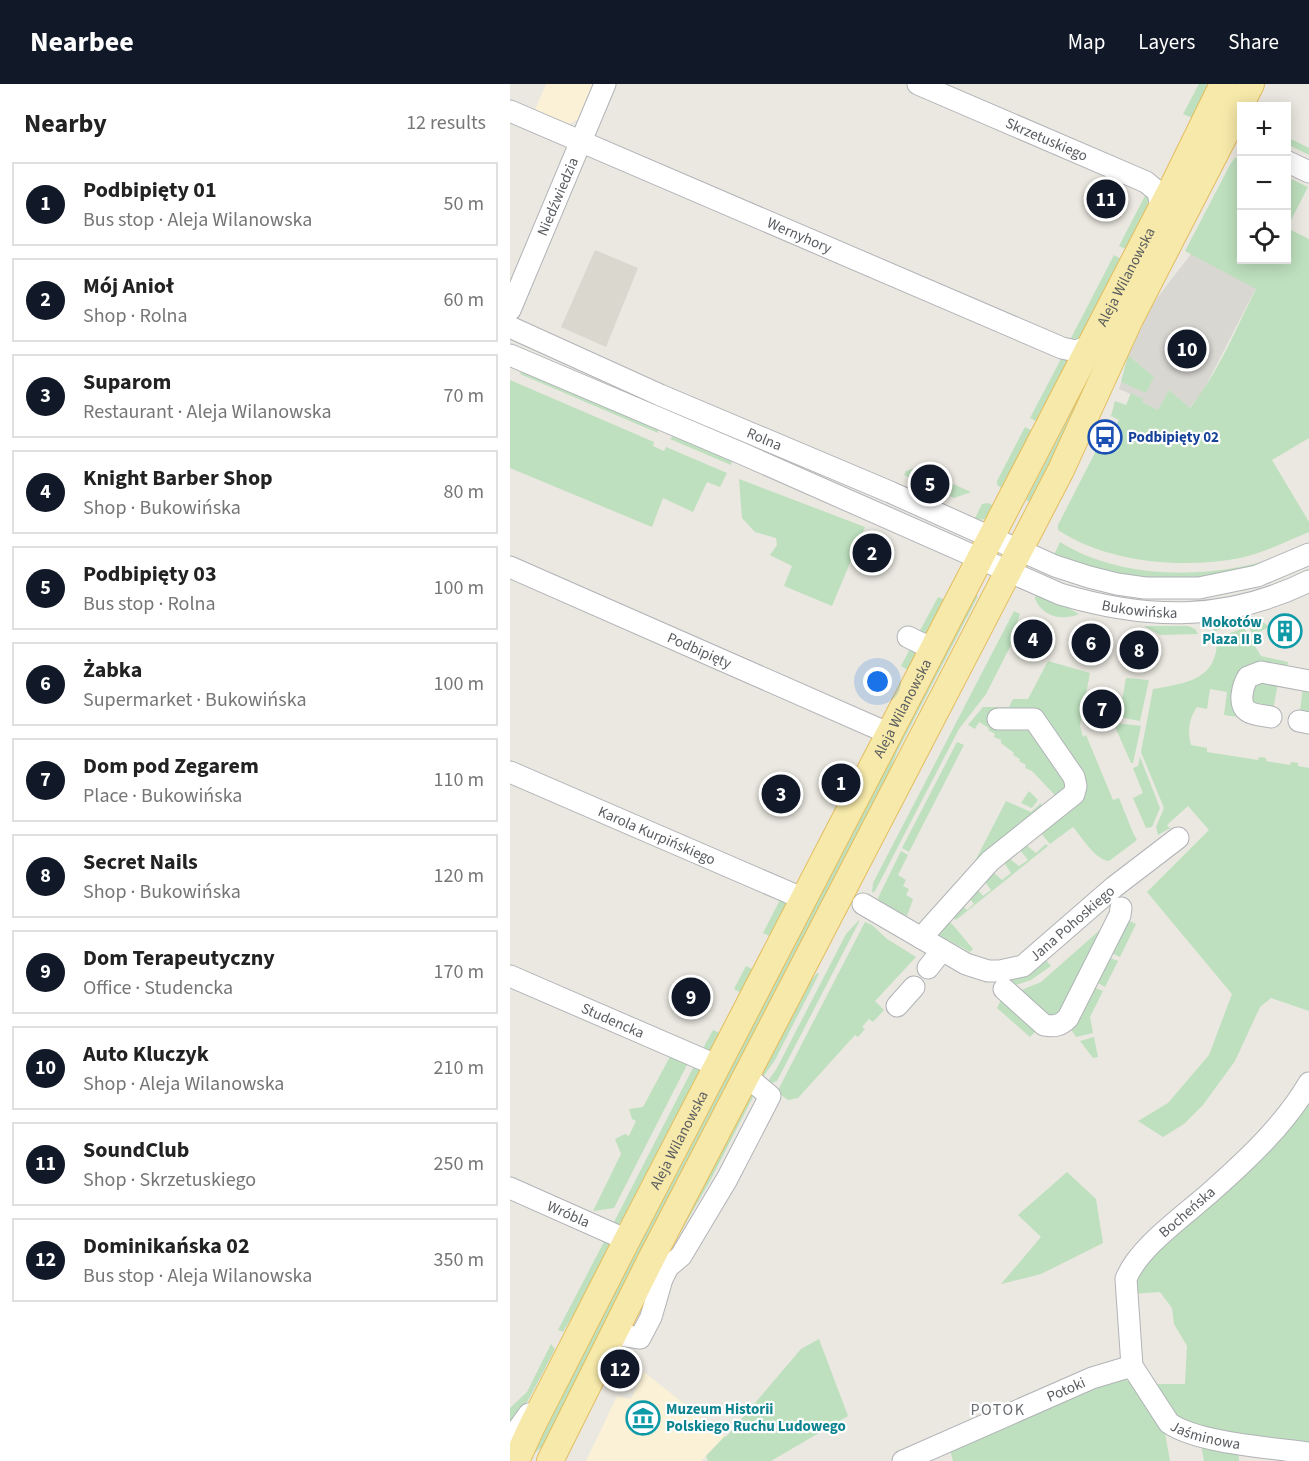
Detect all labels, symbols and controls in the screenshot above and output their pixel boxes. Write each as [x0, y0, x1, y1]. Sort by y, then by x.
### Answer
text: Nearbee [30, 22, 134, 62]
text: Map [1068, 27, 1105, 57]
text: Layers [1138, 27, 1195, 57]
text: Share [1228, 27, 1279, 57]
map controls [1237, 102, 1291, 264]
button: + [1237, 102, 1291, 156]
text: Nearby [24, 105, 107, 142]
text: 12 results [406, 109, 486, 137]
street label: Skrzetuskiego [1002, 113, 1091, 167]
street label: Niedźwiedzia [532, 154, 584, 239]
button: − [1237, 156, 1291, 210]
text: Podbipięty 01 [83, 174, 217, 206]
pin: 11 [1086, 176, 1126, 222]
text: 1 [40, 190, 51, 218]
text: 50 m [444, 190, 484, 218]
text: Bus stop · Aleja Wilanowska [83, 206, 312, 234]
button: locate [1237, 210, 1291, 264]
street label: Wernyhory [764, 213, 835, 259]
street label: Aleja Wilanowska [1092, 224, 1161, 330]
text: Mój Anioł [83, 270, 174, 302]
text: 2 [40, 286, 51, 314]
text: 60 m [444, 286, 484, 314]
text: Shop · Rolna [83, 302, 188, 330]
pin: 10 [1168, 326, 1206, 372]
text: Suparom [83, 366, 171, 398]
text: 3 [40, 382, 51, 410]
text: 70 m [444, 382, 484, 410]
text: Restaurant · Aleja Wilanowska [83, 398, 332, 426]
bus stop icon: Podbipięty 02 [1087, 419, 1123, 455]
street label: Rolna [743, 423, 785, 456]
place label: Podbipięty 02 [1128, 427, 1219, 448]
text: Knight Barber Shop [83, 462, 273, 494]
pin: 5 [910, 462, 950, 506]
text: 4 [40, 478, 51, 506]
text: 80 m [444, 478, 484, 506]
text: Shop · Bukowińska [83, 494, 241, 522]
pin: 2 [852, 530, 892, 576]
text: Podbipięty 03 [83, 558, 217, 590]
text: 5 [40, 574, 51, 602]
text: 100 m [434, 574, 484, 602]
text: Bus stop · Rolna [83, 590, 216, 618]
street label: Bukowińska [1100, 595, 1178, 624]
place label: Mokotów Plaza II B [1201, 612, 1262, 650]
building icon: Mokotów Plaza II B [1267, 613, 1303, 649]
pin: 4 [1014, 616, 1052, 662]
pin: 6 [1072, 620, 1110, 666]
street label: Podbipięty [664, 627, 735, 674]
pin: 8 [1120, 628, 1158, 672]
text: Żabka [83, 654, 142, 686]
street label: Aleja Wilanowska [868, 655, 937, 762]
your location [863, 667, 892, 696]
text: 6 [40, 670, 51, 698]
text: 100 m [434, 670, 484, 698]
text: Supermarket · Bukowińska [83, 686, 306, 714]
pin: 7 [1082, 686, 1122, 732]
text: Dom pod Zegarem [83, 750, 259, 782]
pin: 1 [822, 760, 860, 806]
text: 7 [40, 766, 51, 794]
text: 110 m [434, 766, 484, 794]
pin: 3 [762, 772, 800, 816]
text: Place · Bukowińska [83, 782, 242, 810]
street label: Karola Kurpińskiego [595, 801, 719, 871]
text: Secret Nails [83, 846, 198, 878]
text: 8 [40, 862, 51, 890]
text: 120 m [434, 862, 484, 890]
text: Shop · Bukowińska [83, 878, 241, 906]
street label: Jana Pohoskiego [1026, 881, 1120, 966]
text: Dom Terapeutyczny [83, 942, 275, 974]
text: 9 [40, 958, 51, 986]
text: 170 m [434, 958, 484, 986]
text: Office · Studencka [83, 974, 233, 1002]
pin: 9 [672, 974, 711, 1020]
street label: Studencka [578, 998, 647, 1044]
text: Auto Kluczyk [83, 1038, 209, 1070]
text: 10 [35, 1054, 56, 1082]
text: 210 m [434, 1054, 484, 1082]
text: Shop · Aleja Wilanowska [83, 1070, 284, 1098]
street label: Aleja Wilanowska [645, 1087, 714, 1193]
text: SoundClub [83, 1134, 189, 1166]
text: 11 [35, 1150, 56, 1178]
text: 250 m [434, 1150, 484, 1178]
text: Shop · Skrzetuskiego [83, 1166, 256, 1194]
street label: Bocheńska [1155, 1182, 1220, 1243]
street label: Wróbla [544, 1196, 593, 1233]
text: Dominikańska 02 [83, 1230, 250, 1262]
text: 12 [35, 1246, 56, 1274]
text: 350 m [434, 1246, 484, 1274]
text: Bus stop · Aleja Wilanowska [83, 1262, 312, 1290]
pin: 12 [600, 1346, 640, 1392]
street label: Potoki [1044, 1372, 1089, 1408]
place label: Muzeum Historii Polskiego Ruchu Ludowego [666, 1399, 846, 1437]
district label: POTOK [971, 1399, 1025, 1421]
museum icon: Muzeum Historii Polskiego Ruchu Ludowego [625, 1400, 661, 1436]
street label: Jaśminowa [1166, 1416, 1242, 1455]

